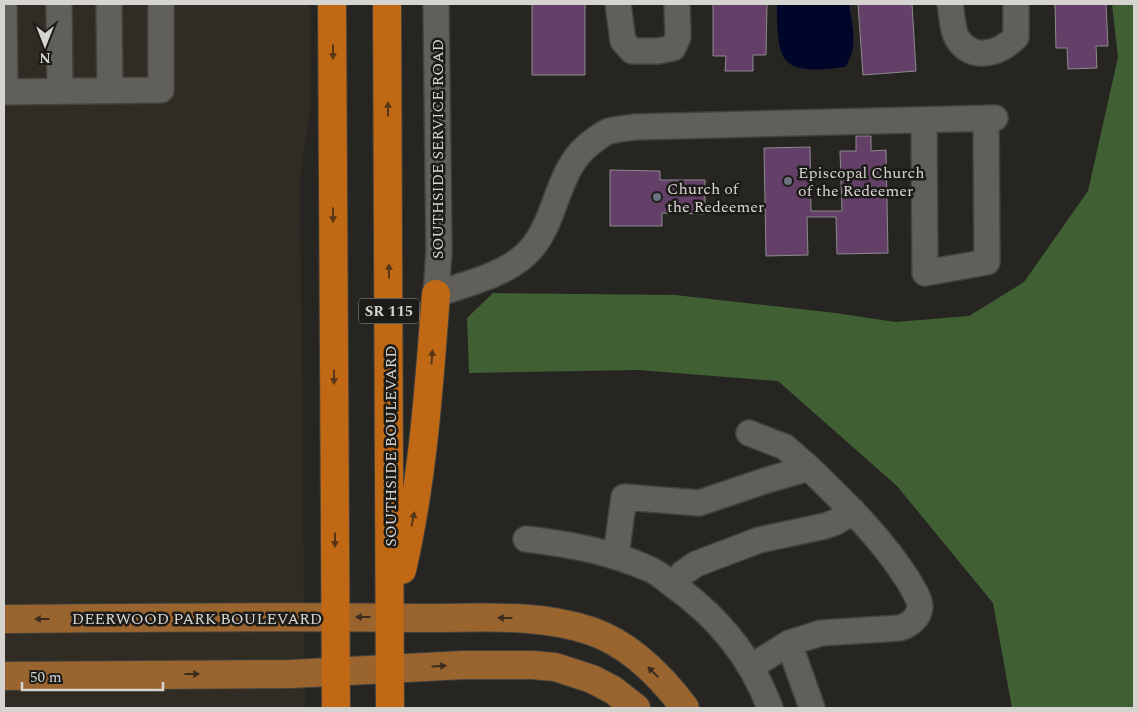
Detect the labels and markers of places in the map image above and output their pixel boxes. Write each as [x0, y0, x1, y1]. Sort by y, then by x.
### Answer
place label: Episcopal Church of the Redeemer [798, 161, 925, 203]
marker: Episcopal Church of the Redeemer [782, 175, 794, 187]
place label: Church of the Redeemer [667, 177, 764, 219]
marker: Church of the Redeemer [651, 191, 663, 203]

